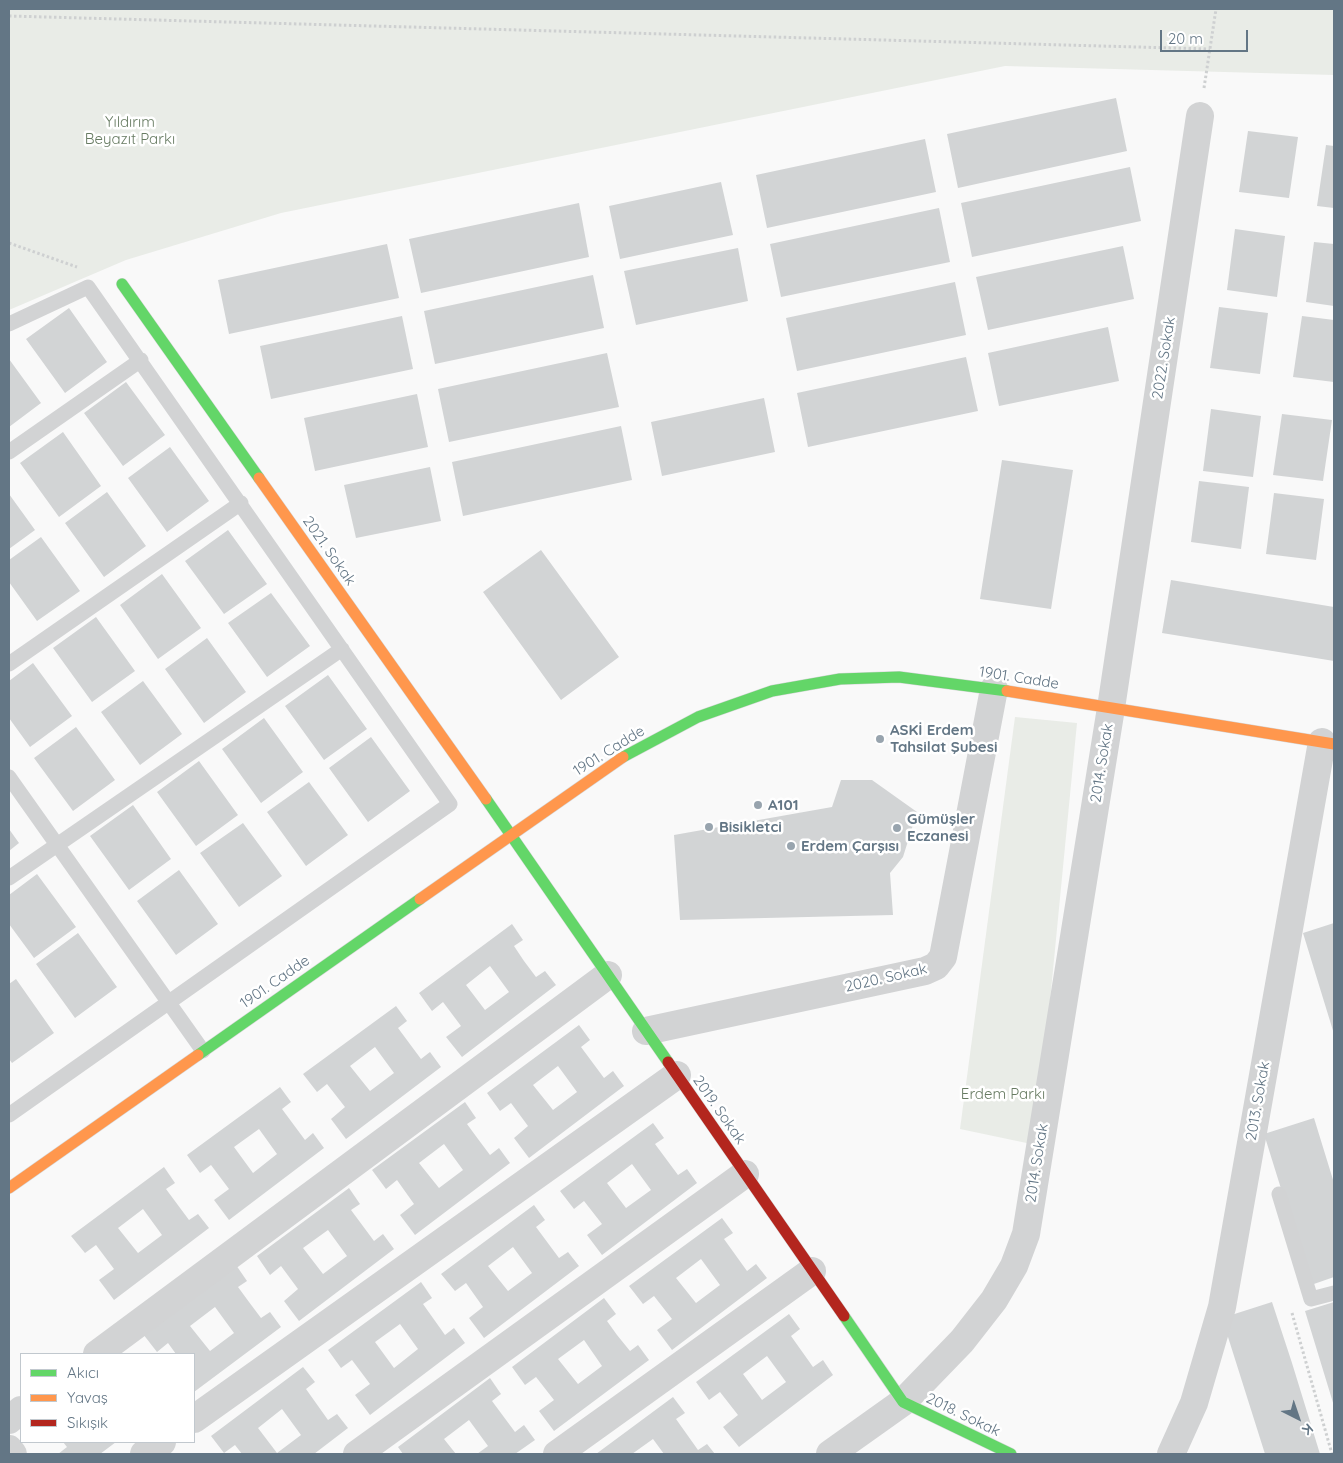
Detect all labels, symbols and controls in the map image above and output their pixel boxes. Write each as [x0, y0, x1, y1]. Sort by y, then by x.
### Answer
scale bar [1163, 20, 1250, 52]
text: 20 m [1168, 29, 1203, 48]
park label: Yıldırım Beyazıt Parkı [85, 113, 175, 148]
street label: 2022. Sokak [1149, 315, 1179, 401]
street label: 2021. Sokak [299, 513, 359, 589]
street label: 1901. Cadde [978, 663, 1060, 693]
place label: ASKİ Erdem Tahsilat Şubesi [890, 721, 997, 756]
street label: 1901. Cadde [570, 722, 648, 780]
street label: 2014. Sokak [1087, 722, 1117, 804]
marker: ASKİ Erdem Tahsilat Şubesi [874, 733, 886, 745]
place label: A101 [768, 796, 798, 814]
marker: A101 [752, 799, 764, 811]
place label: Gümüşler Eczanesi [907, 810, 975, 845]
place label: Bisikletci [719, 818, 782, 836]
marker: Bisikletci [703, 821, 715, 833]
marker: Gümüşler Eczanesi [891, 822, 903, 834]
place label: Erdem Çarşısı [801, 837, 899, 855]
marker: Erdem Çarşısı [785, 840, 797, 852]
street label: 1901. Cadde [237, 951, 313, 1013]
street label: 2020. Sokak [843, 960, 929, 996]
street label: 2013. Sokak [1242, 1060, 1274, 1142]
street label: 2019. Sokak [689, 1072, 749, 1148]
park label: Erdem Parkı [961, 1085, 1045, 1103]
street label: 2014. Sokak [1022, 1122, 1052, 1204]
legend [20, 1353, 195, 1443]
text: Akıcı [67, 1363, 99, 1382]
text: Yavaş [67, 1388, 108, 1407]
street label: 2018. Sokak [923, 1389, 1003, 1441]
north arrow [1273, 1393, 1323, 1443]
text: Sıkışık [67, 1413, 108, 1432]
text: K [1298, 1420, 1317, 1439]

